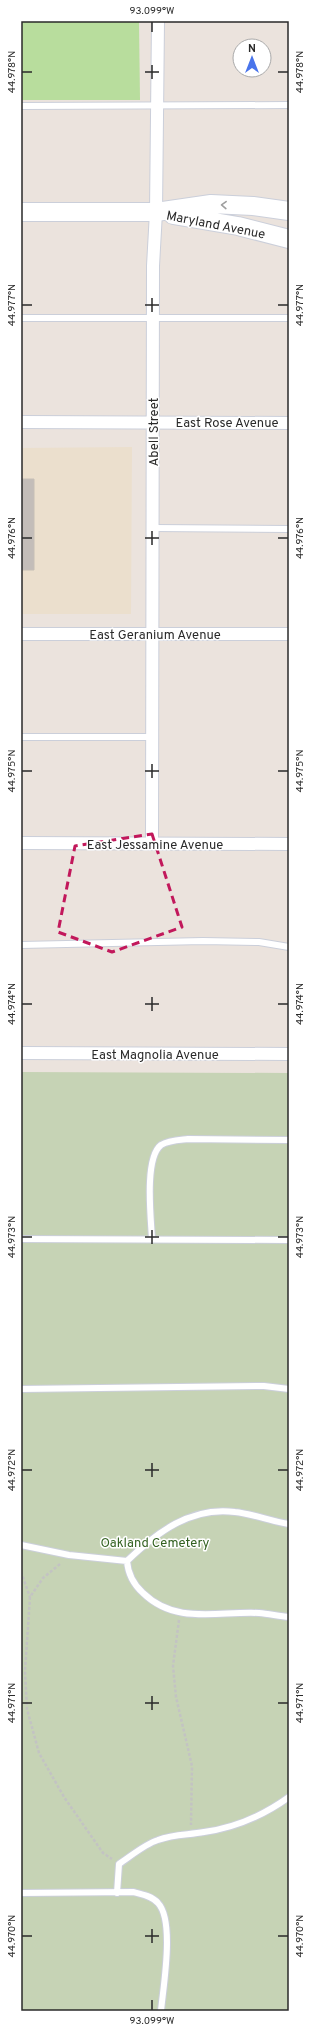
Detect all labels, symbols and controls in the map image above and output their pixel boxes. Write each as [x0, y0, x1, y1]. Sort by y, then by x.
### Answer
text: 93.099°W [129, 5, 175, 18]
north arrow [232, 38, 272, 78]
text: N [248, 42, 256, 56]
text: 44.978°N [6, 51, 19, 93]
text: 44.978°N [294, 51, 307, 93]
one-way arrow [221, 201, 227, 209]
street label: Maryland Avenue [165, 209, 266, 243]
text: 44.977°N [6, 284, 19, 326]
text: 44.977°N [294, 284, 307, 326]
street label: Abell Street [147, 397, 163, 467]
street label: East Rose Avenue [176, 416, 278, 432]
text: 44.976°N [6, 517, 19, 559]
text: 44.976°N [294, 517, 307, 559]
street label: East Geranium Avenue [89, 628, 221, 644]
text: 44.975°N [6, 750, 19, 792]
text: 44.975°N [294, 750, 307, 792]
street label: East Jessamine Avenue [87, 838, 223, 854]
text: 44.974°N [6, 983, 19, 1025]
text: 44.974°N [294, 983, 307, 1025]
street label: East Magnolia Avenue [91, 1048, 219, 1064]
text: 44.973°N [6, 1216, 19, 1258]
text: 44.973°N [294, 1216, 307, 1258]
text: 44.972°N [6, 1449, 19, 1491]
text: 44.972°N [294, 1449, 307, 1491]
park label: Oakland Cemetery [101, 1536, 210, 1552]
text: 44.971°N [6, 1683, 19, 1723]
text: 44.971°N [294, 1683, 307, 1723]
text: 44.970°N [6, 1915, 19, 1957]
text: 44.970°N [294, 1915, 307, 1957]
text: 93.099°W [129, 2015, 175, 2028]

